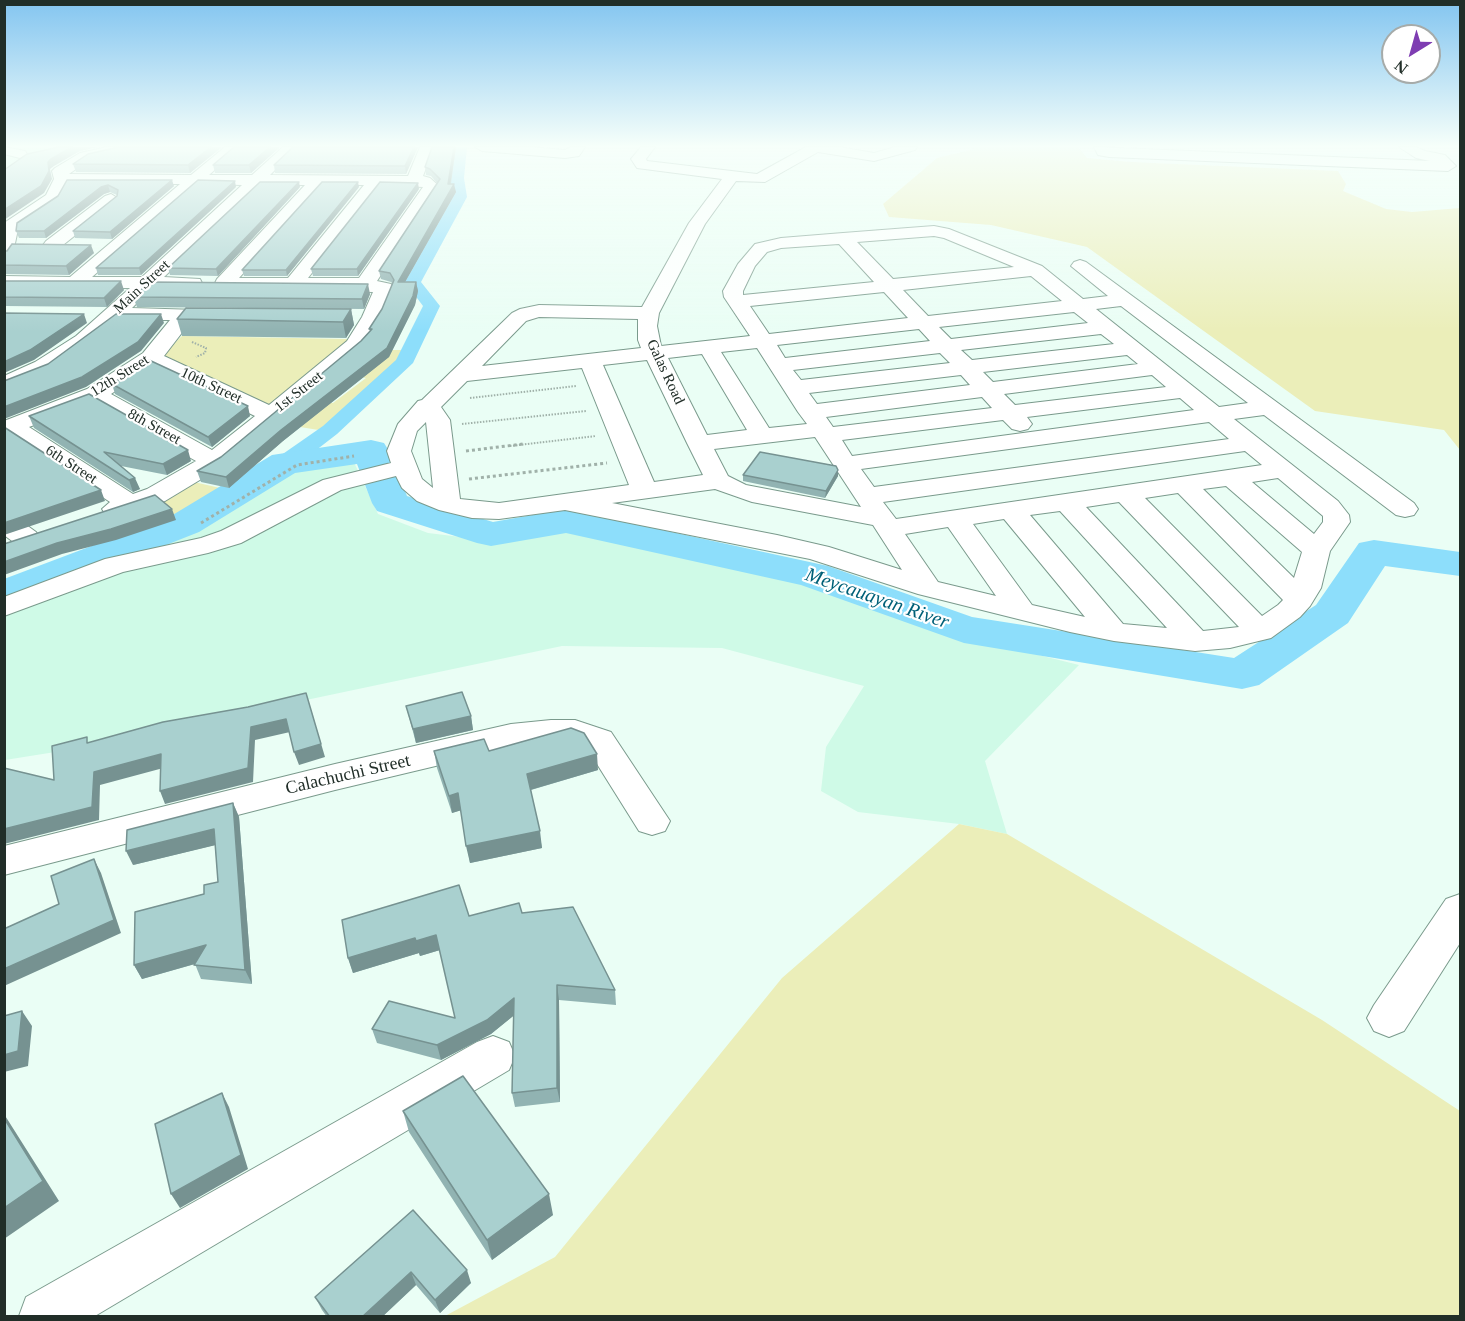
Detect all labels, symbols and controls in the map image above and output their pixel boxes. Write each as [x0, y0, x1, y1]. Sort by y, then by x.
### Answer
north arrow [1381, 24, 1441, 84]
text: N [1391, 57, 1411, 77]
street label: Main Street [110, 256, 174, 318]
street label: Galas Road [642, 337, 688, 407]
street label: 12th Street [87, 351, 153, 401]
street label: 10th Street [178, 364, 244, 408]
street label: 1st Street [271, 368, 327, 416]
street label: 8th Street [124, 405, 184, 449]
street label: 6th Street [42, 442, 100, 488]
water label: Meycauayan River [802, 563, 952, 635]
street label: Calachuchi Street [283, 750, 413, 800]

